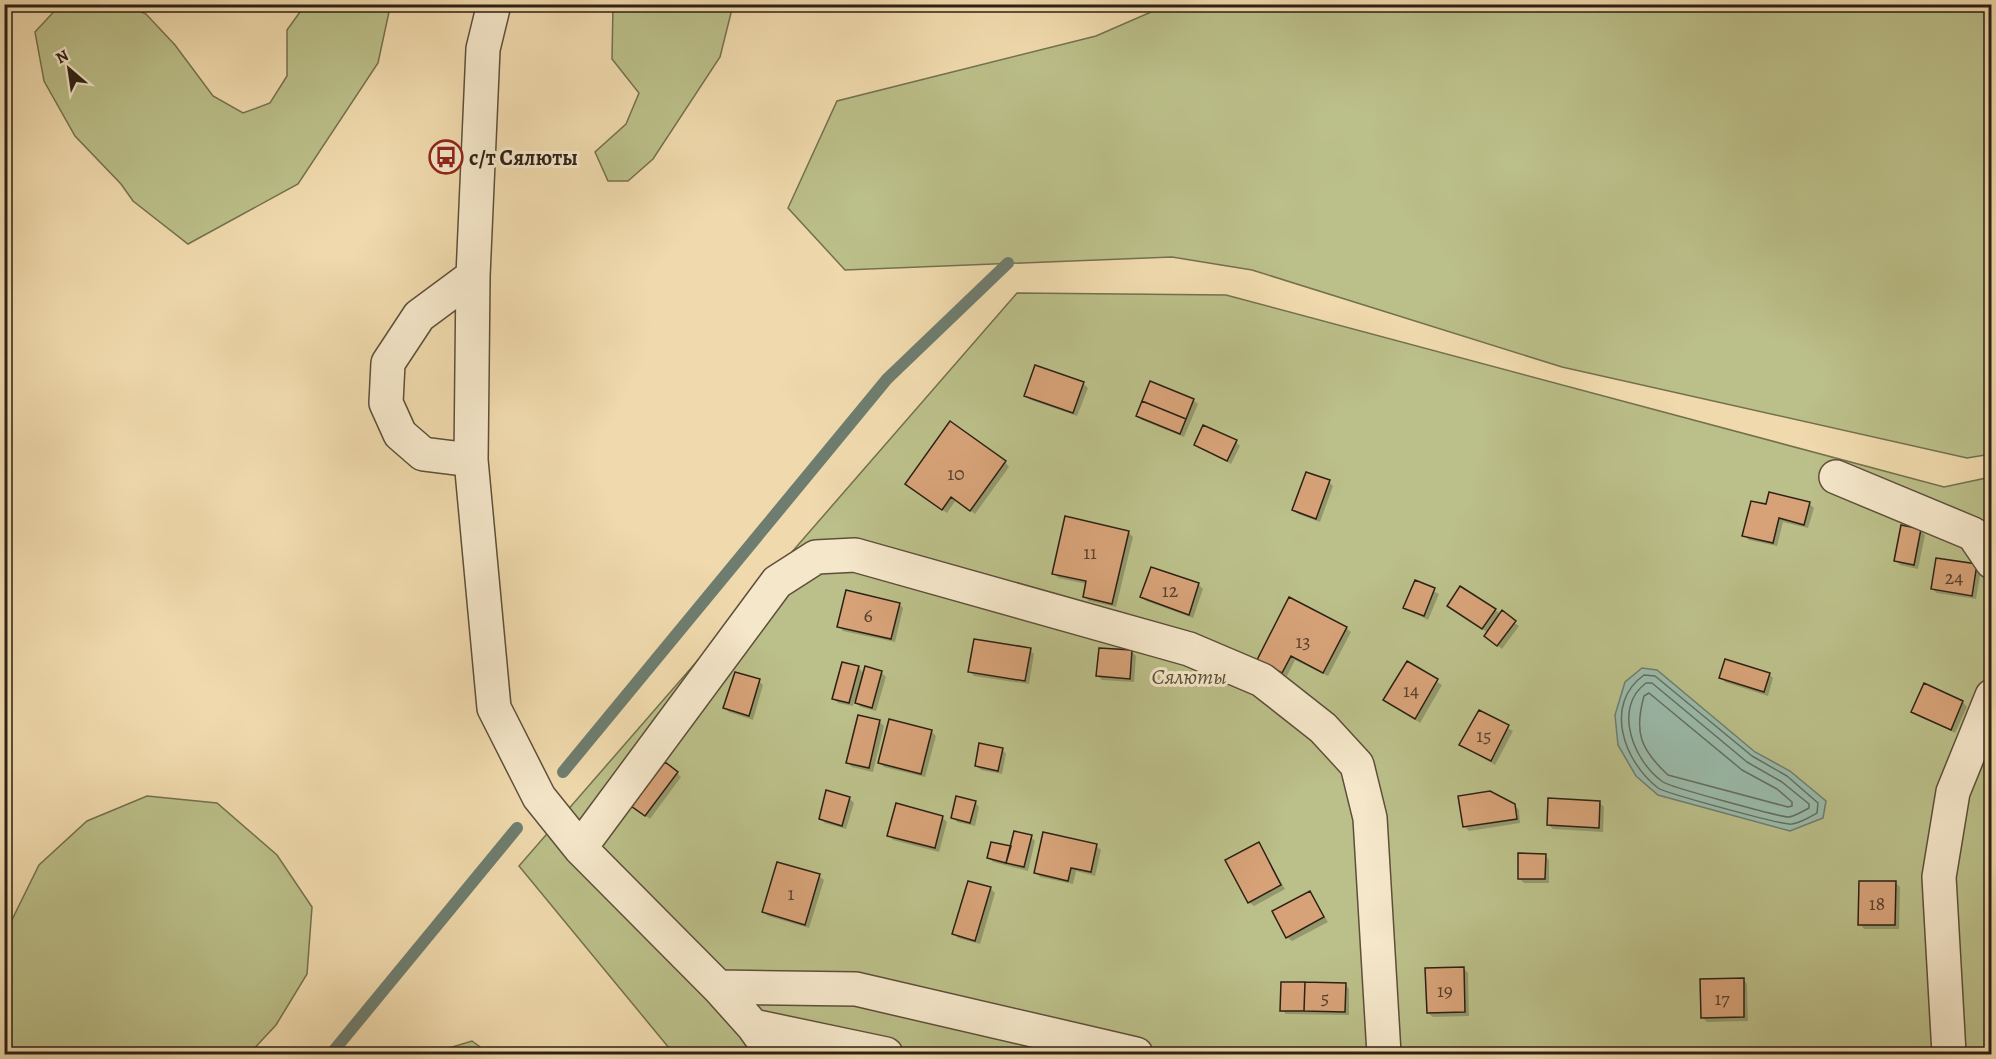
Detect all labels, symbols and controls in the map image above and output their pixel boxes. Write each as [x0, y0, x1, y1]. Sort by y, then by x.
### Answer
north arrow [39, 39, 99, 99]
text: N [52, 44, 73, 69]
bus stop icon: с/т Сялюты [428, 139, 464, 175]
place label: с/т Сялюты [469, 143, 578, 173]
house number: 10 [947, 460, 965, 487]
house number: 11 [1083, 539, 1097, 566]
house number: 24 [1945, 564, 1963, 591]
house number: 12 [1162, 577, 1179, 604]
house number: 6 [863, 602, 873, 629]
house number: 13 [1295, 628, 1311, 655]
park label: Сялюты [1152, 662, 1227, 692]
house number: 14 [1403, 677, 1419, 704]
house number: 15 [1476, 722, 1492, 749]
house number: 1 [788, 880, 795, 907]
house number: 18 [1869, 890, 1885, 917]
house number: 19 [1437, 977, 1453, 1004]
house number: 5 [1321, 984, 1329, 1011]
house number: 17 [1714, 985, 1730, 1012]

